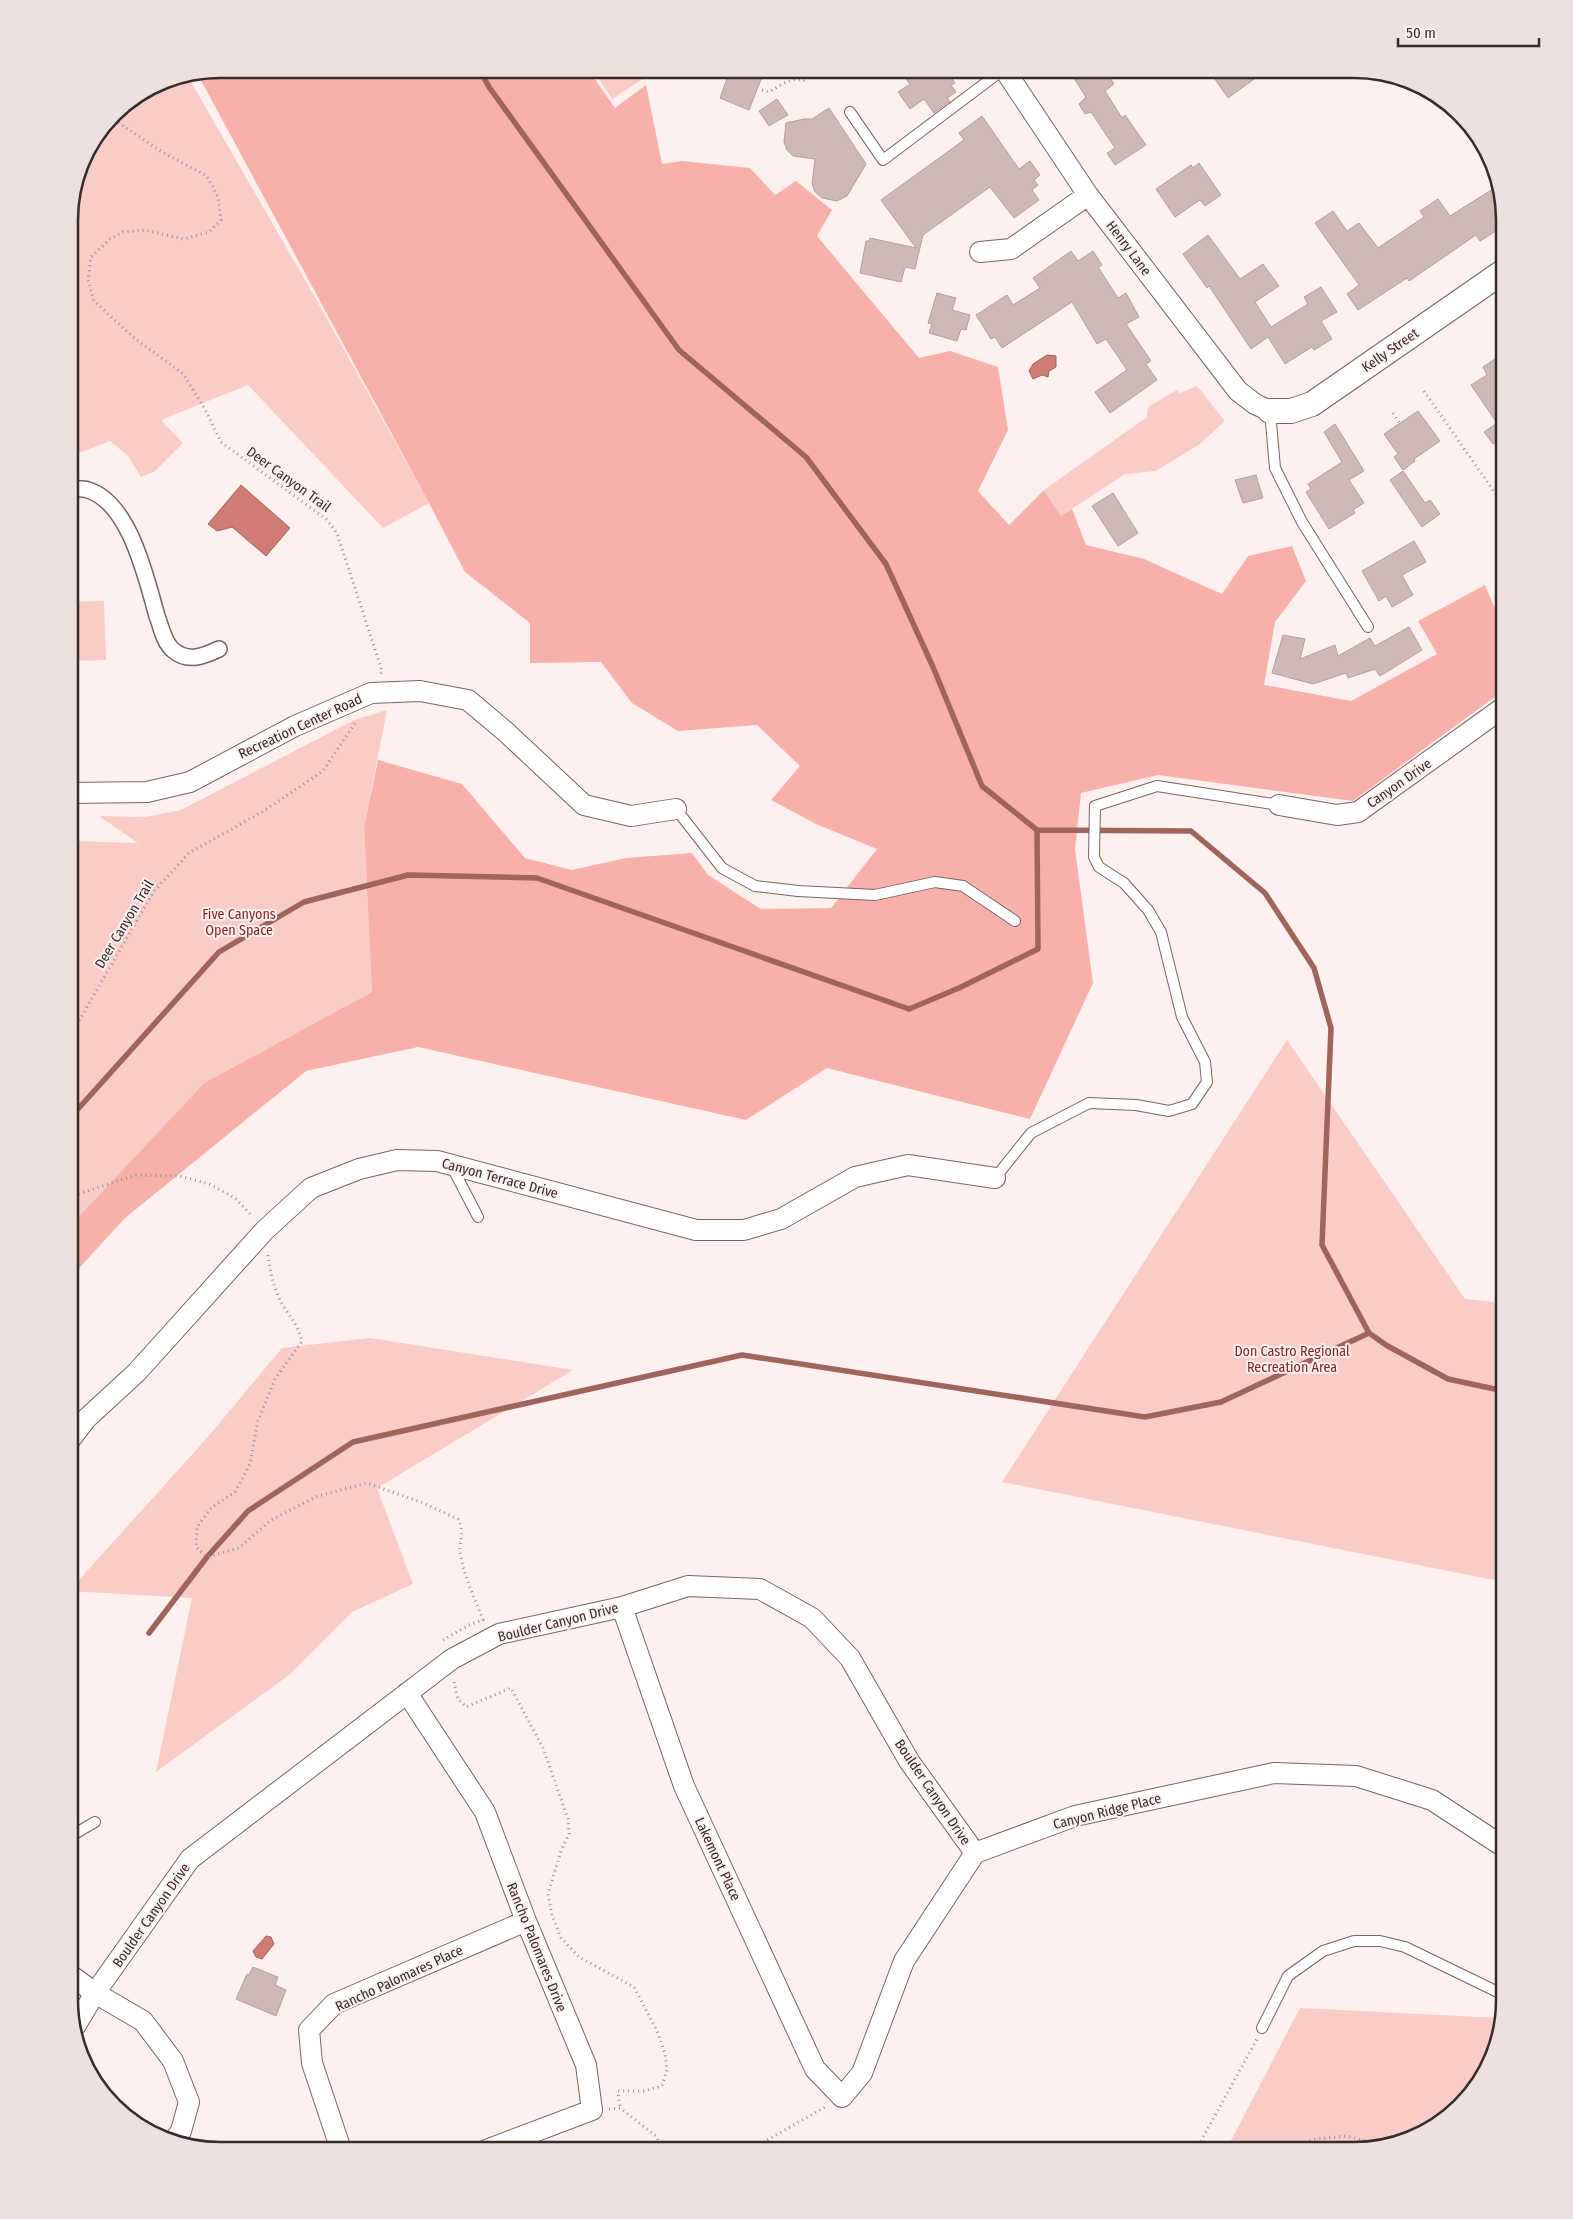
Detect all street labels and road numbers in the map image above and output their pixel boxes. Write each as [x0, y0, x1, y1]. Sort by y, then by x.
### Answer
street label: Henry Lane [1102, 217, 1155, 279]
street label: Kelly Street [1359, 324, 1422, 376]
street label: Deer Canyon Trail [243, 443, 334, 516]
street label: Recreation Center Road [236, 690, 365, 763]
street label: Canyon Drive [1364, 755, 1435, 812]
street label: Deer Canyon Trail [91, 877, 158, 972]
street label: Canyon Terrace Drive [440, 1155, 560, 1202]
street label: Boulder Canyon Drive [496, 1599, 620, 1646]
street label: Boulder Canyon Drive [891, 1736, 974, 1848]
street label: Canyon Ridge Place [1051, 1790, 1163, 1833]
street label: Lakemont Place [691, 1815, 744, 1904]
street label: Boulder Canyon Drive [109, 1860, 194, 1971]
street label: Rancho Palomares Drive [503, 1880, 570, 2014]
street label: Rancho Palomares Place [333, 1941, 466, 2015]

